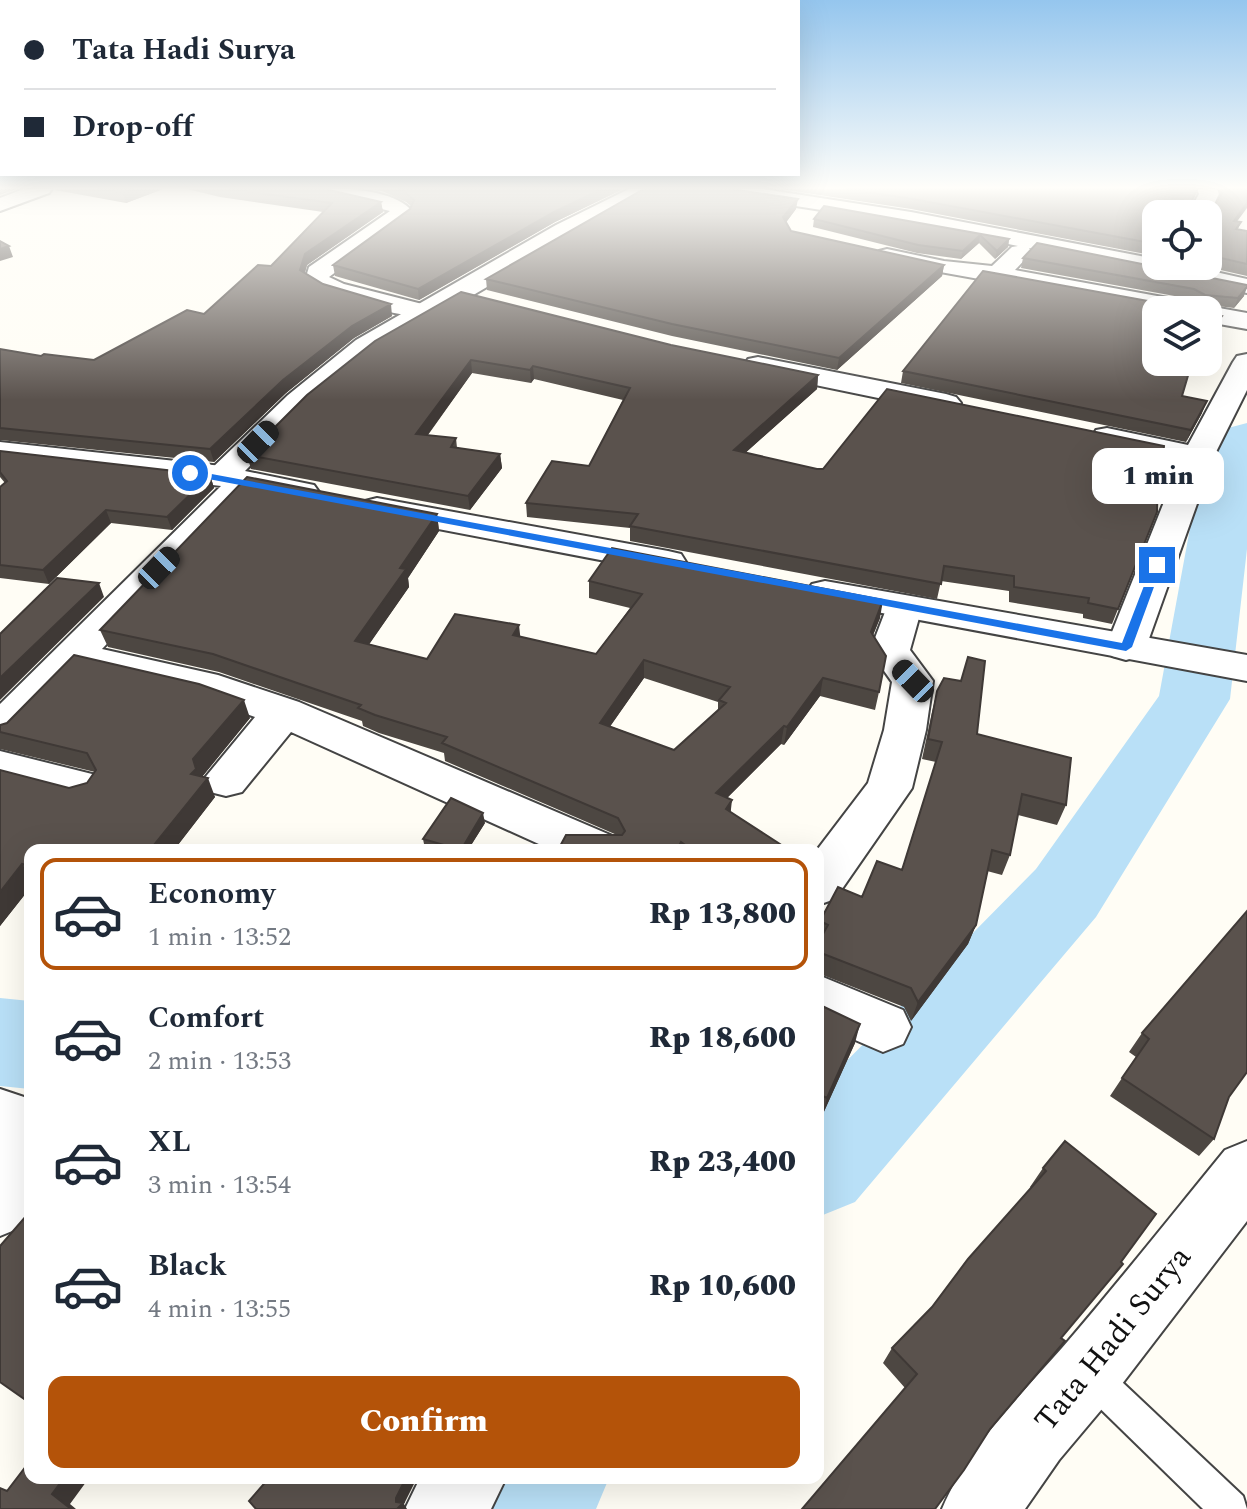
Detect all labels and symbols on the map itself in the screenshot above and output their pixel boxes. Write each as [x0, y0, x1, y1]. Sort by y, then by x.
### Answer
car [233, 416, 283, 468]
callout: 1 min [1091, 449, 1223, 505]
route start [172, 455, 208, 491]
car [134, 542, 184, 594]
route end [1139, 547, 1175, 583]
car [888, 655, 938, 707]
street label: Tata Hadi Surya [1023, 1235, 1204, 1443]

